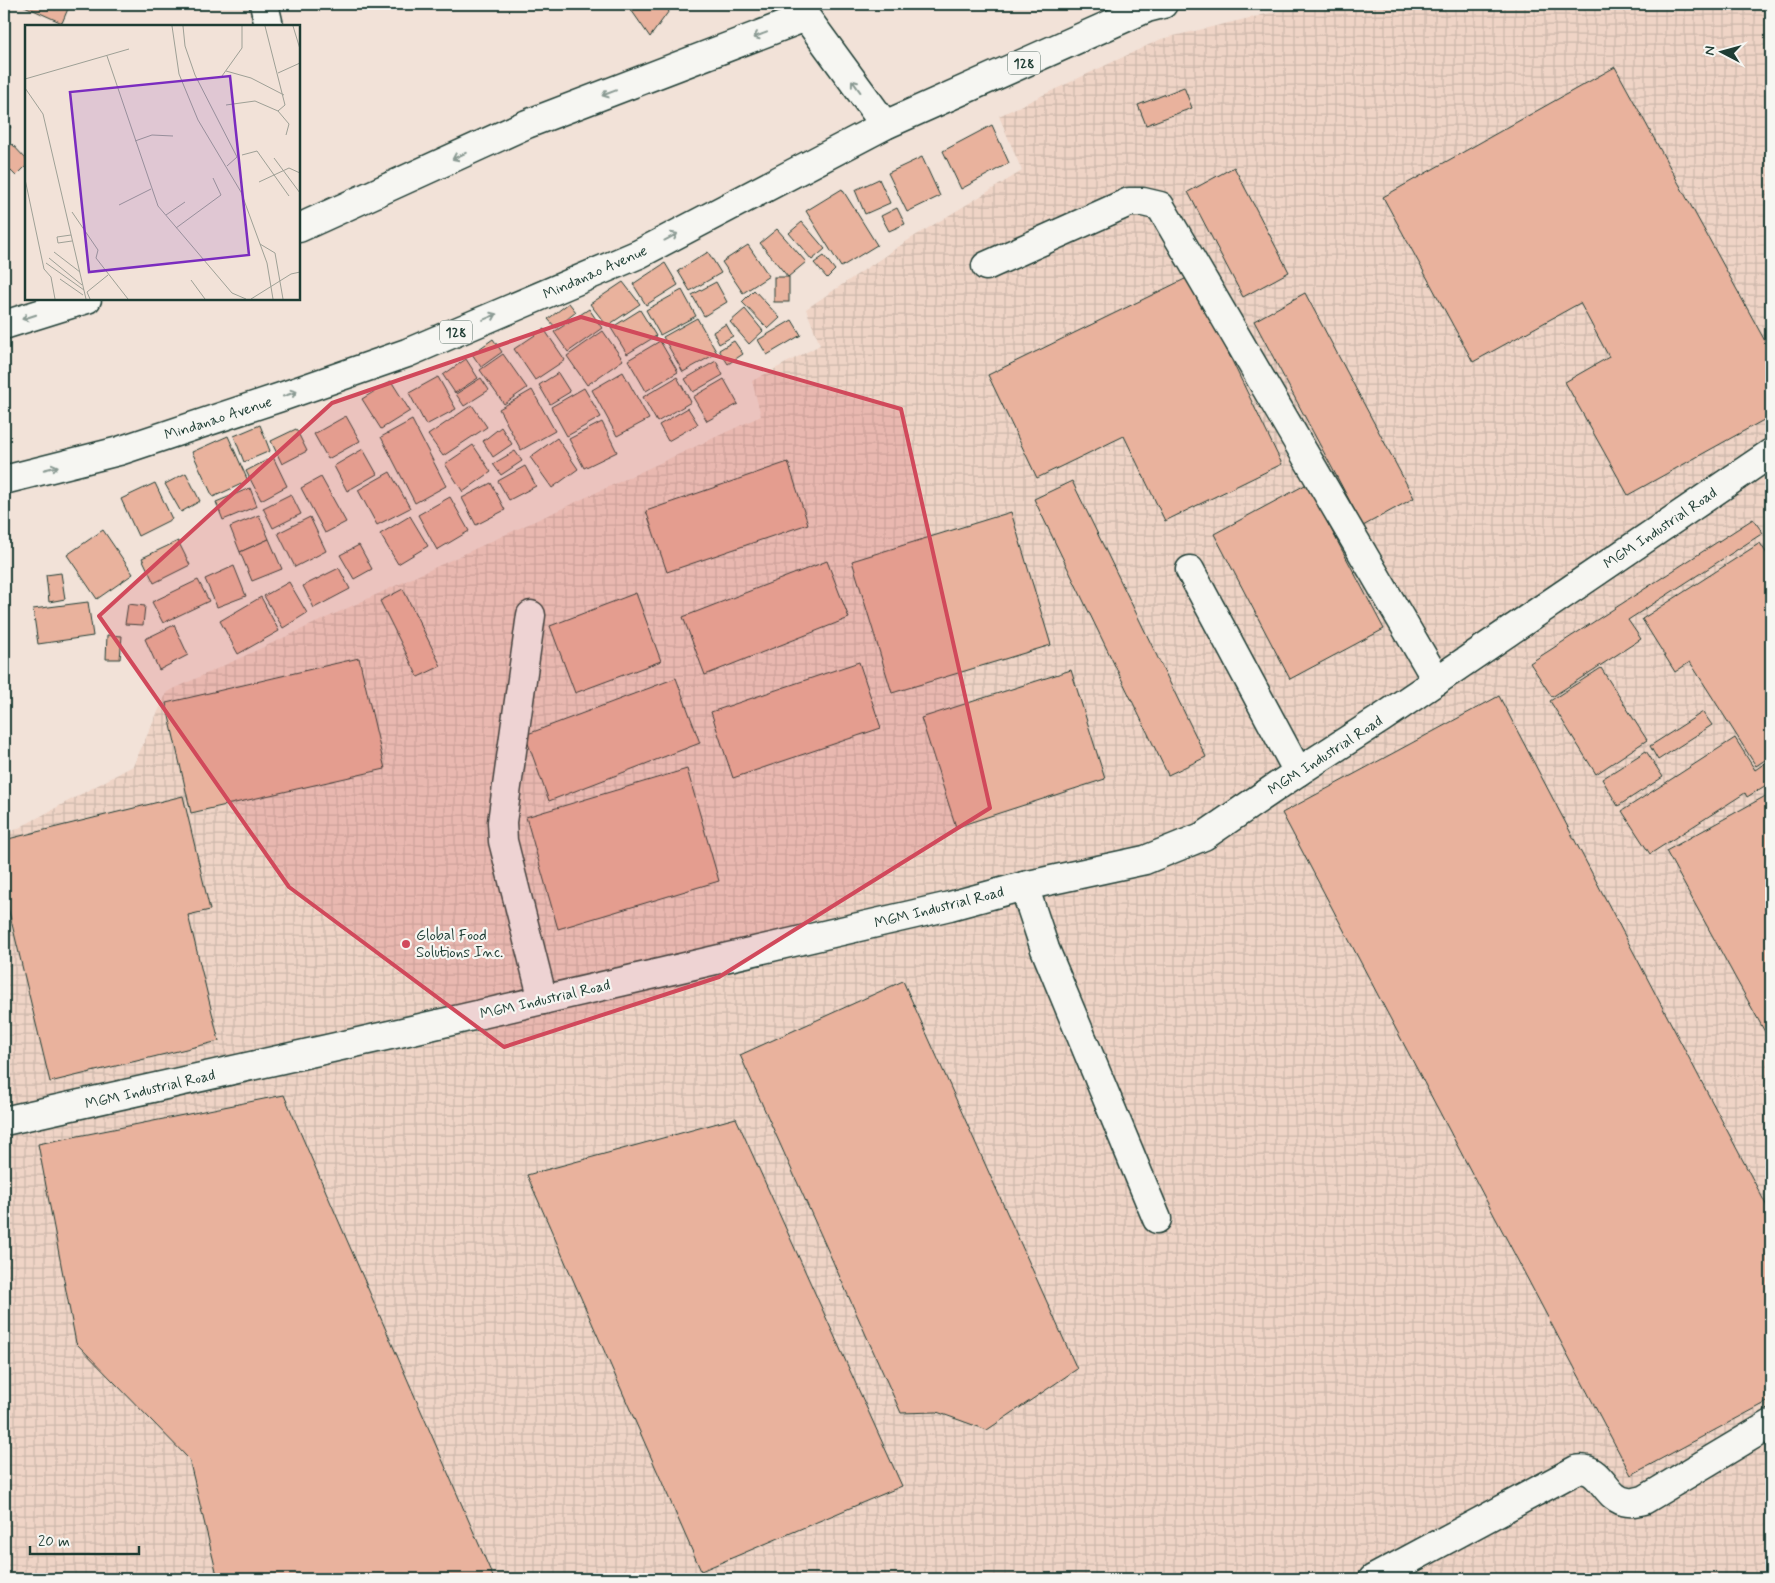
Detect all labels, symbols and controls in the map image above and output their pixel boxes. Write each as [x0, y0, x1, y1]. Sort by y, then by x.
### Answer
inset map [25, 25, 300, 300]
north arrow [1698, 28, 1748, 78]
one-way arrow [753, 31, 769, 40]
text: N [1701, 45, 1720, 56]
road number: 128 [1008, 52, 1040, 74]
one-way arrow [851, 79, 861, 93]
one-way arrow [602, 89, 617, 98]
one-way arrow [452, 151, 467, 161]
one-way arrow [663, 232, 678, 241]
street label: Mindanao Avenue [540, 241, 651, 305]
one-way arrow [482, 312, 497, 322]
one-way arrow [22, 313, 37, 322]
road number: 128 [440, 321, 472, 344]
one-way arrow [282, 389, 297, 398]
street label: Mindanao Avenue [162, 392, 275, 446]
one-way arrow [43, 463, 59, 472]
street label: MGM Industrial Road [1600, 483, 1721, 574]
street label: MGM Industrial Road [1264, 711, 1387, 800]
street label: MGM Industrial Road [872, 882, 1006, 934]
place label: Global Food Solutions Inc. [416, 926, 503, 963]
marker: Global Food Solutions Inc. [400, 938, 412, 950]
street label: MGM Industrial Road [478, 975, 612, 1025]
street label: MGM Industrial Road [83, 1065, 217, 1115]
scale bar [30, 1523, 139, 1555]
text: 20 m [38, 1532, 70, 1552]

